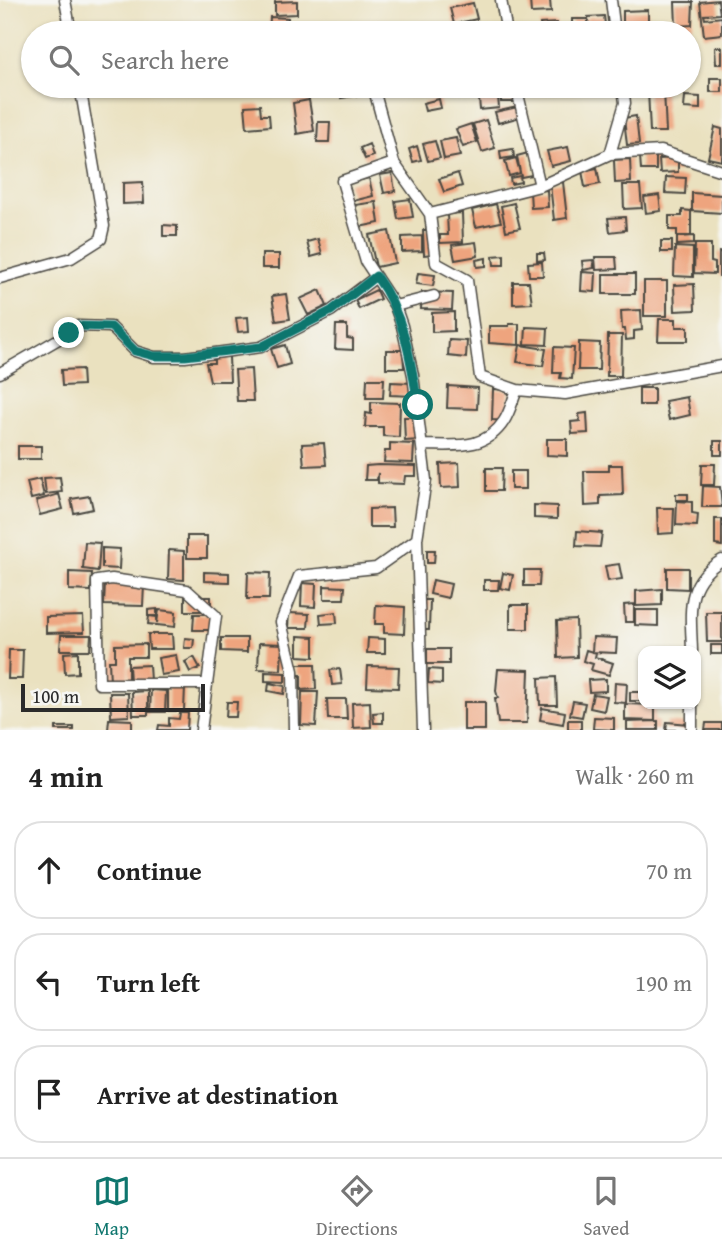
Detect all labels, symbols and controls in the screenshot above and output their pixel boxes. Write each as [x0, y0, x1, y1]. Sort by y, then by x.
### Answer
search box [21, 21, 701, 98]
text: Search here [101, 40, 229, 79]
icon: search [45, 41, 83, 79]
route end [53, 317, 84, 348]
route start [402, 389, 433, 420]
map controls [638, 646, 701, 709]
button: layers [638, 646, 701, 709]
scale bar [21, 681, 205, 713]
text: 100 m [32, 682, 79, 710]
text: 4 min [28, 754, 103, 798]
text: Walk · 260 m [575, 759, 694, 792]
icon: ahead [30, 851, 68, 889]
text: Continue [97, 851, 202, 890]
text: 70 m [646, 854, 692, 887]
icon: left [30, 963, 68, 1001]
text: Turn left [97, 963, 200, 1002]
text: 190 m [635, 966, 692, 999]
icon: arrive [30, 1075, 68, 1113]
text: Arrive at destination [97, 1075, 338, 1114]
tab: Map [93, 1172, 131, 1242]
tab: Directions [316, 1172, 398, 1242]
tab: Saved [583, 1172, 629, 1242]

